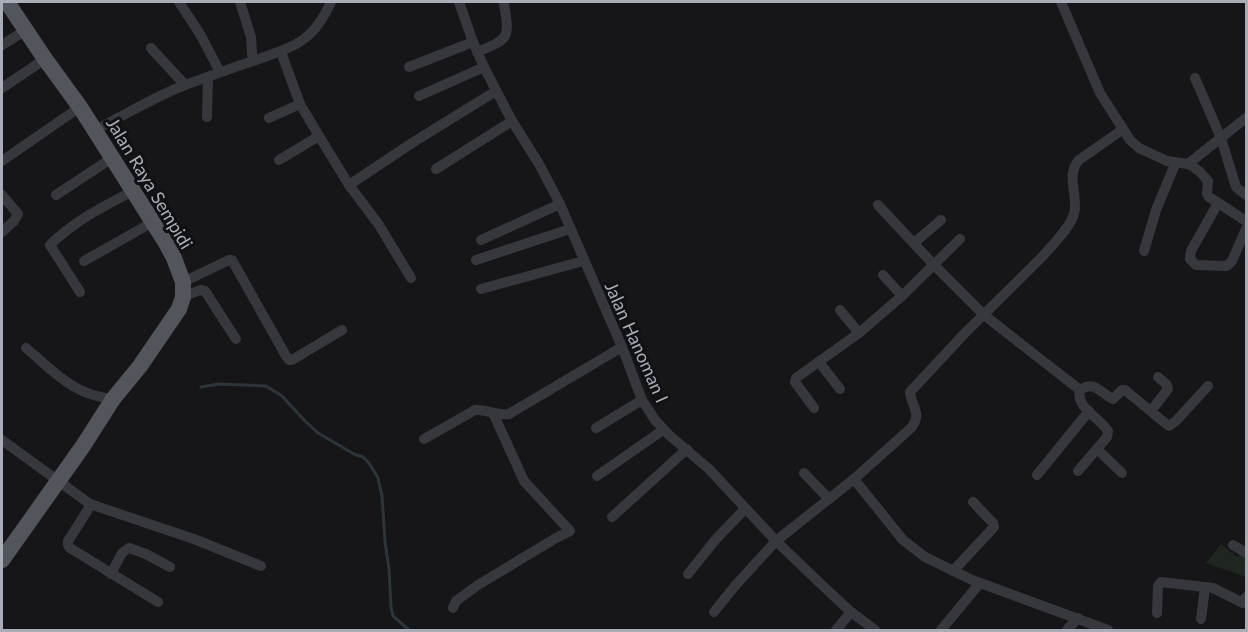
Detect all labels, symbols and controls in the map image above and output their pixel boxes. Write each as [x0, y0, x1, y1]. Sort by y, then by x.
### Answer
street label: Jalan Raya Sempidi [102, 113, 198, 253]
street label: Jalan Hanoman I [600, 278, 674, 406]

